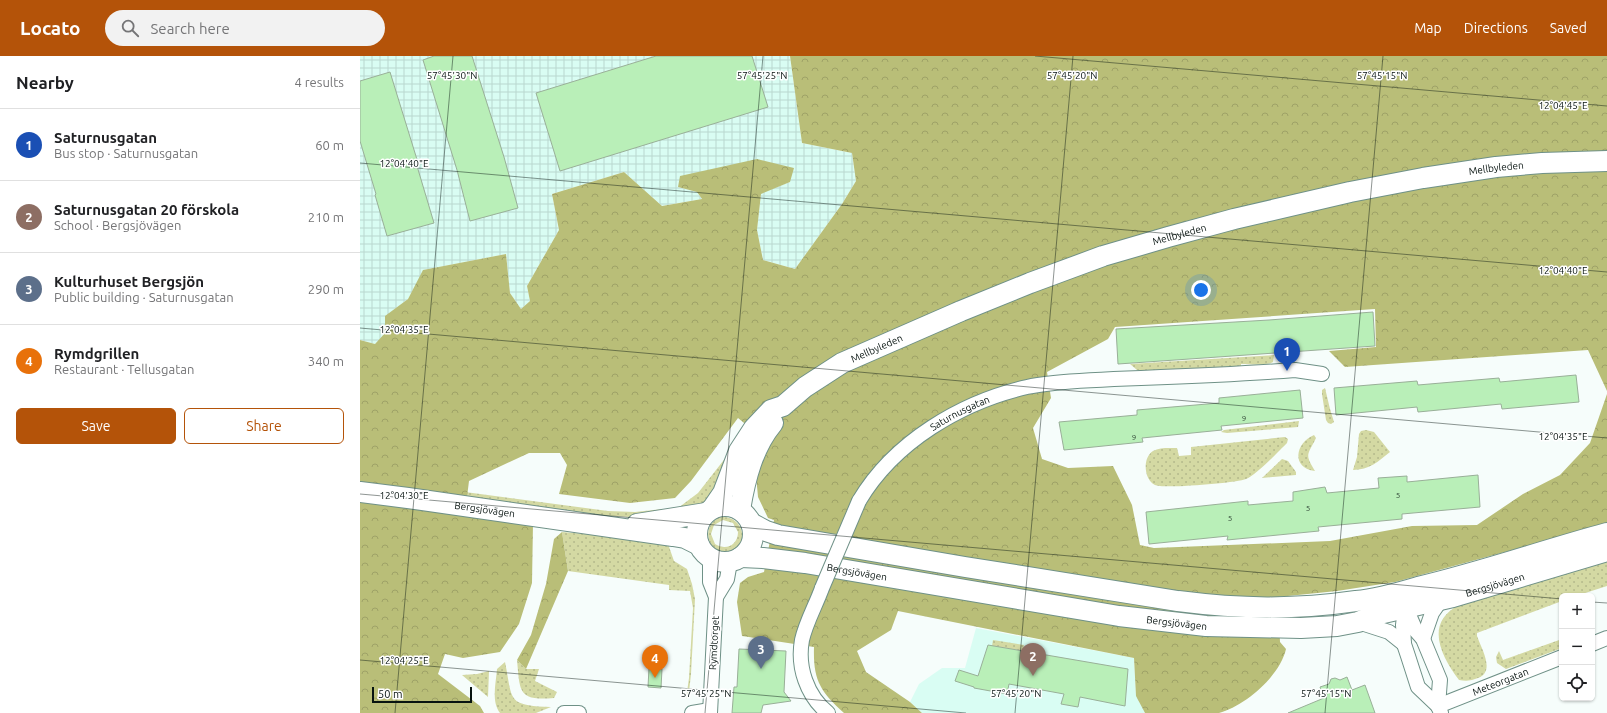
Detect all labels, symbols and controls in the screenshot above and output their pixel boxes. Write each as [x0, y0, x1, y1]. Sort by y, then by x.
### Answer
search box [105, 10, 385, 46]
text: Locato [20, 17, 81, 39]
icon: search [119, 17, 141, 39]
text: Search here [151, 20, 230, 37]
text: Map [1414, 20, 1442, 36]
text: Directions [1464, 20, 1528, 36]
text: Saved [1550, 20, 1587, 36]
text: 57°45'30"N [427, 70, 477, 81]
text: 57°45'25"N [737, 70, 787, 81]
text: 57°45'20"N [1047, 70, 1097, 81]
text: 57°45'15"N [1357, 70, 1407, 81]
text: Nearby [16, 73, 74, 92]
text: 4 results [294, 75, 344, 89]
text: 12°04'45"E [1538, 100, 1588, 111]
text: Saturnusgatan [54, 129, 157, 146]
text: 1 [25, 138, 33, 152]
text: 60 m [315, 138, 344, 152]
text: Bus stop · Saturnusgatan [54, 146, 198, 160]
text: 12°04'40"E [379, 158, 429, 169]
street label: Mellbyleden [1468, 159, 1524, 177]
text: Saturnusgatan 20 förskola [54, 201, 239, 218]
text: 2 [25, 210, 33, 224]
text: 210 m [308, 210, 344, 224]
text: School · Bergsjövägen [54, 218, 181, 232]
street label: Mellbyleden [1151, 221, 1207, 247]
text: 12°04'40"E [1538, 265, 1588, 276]
text: Kulturhuset Bergsjön [54, 273, 204, 290]
your location [1191, 280, 1211, 300]
text: 3 [25, 282, 33, 296]
text: 290 m [308, 282, 344, 296]
text: Public building · Saturnusgatan [54, 290, 234, 304]
text: 12°04'35"E [379, 324, 429, 335]
street label: Mellbyleden [849, 332, 904, 364]
pin: 1 [1274, 338, 1300, 371]
text: Rymdgrillen [54, 345, 139, 362]
text: 4 [25, 354, 33, 368]
text: 340 m [308, 354, 344, 368]
text: Restaurant · Tellusgatan [54, 362, 194, 376]
street label: Saturnusgatan [928, 393, 991, 432]
button: Save [16, 408, 176, 444]
button: Share [184, 408, 344, 444]
house number: 9 [1242, 414, 1246, 423]
text: 12°04'35"E [1538, 431, 1588, 442]
house number: 9 [1132, 433, 1136, 442]
text: 12°04'30"E [379, 490, 429, 501]
house number: 5 [1396, 491, 1400, 500]
street label: Bergsjövägen [454, 499, 516, 519]
house number: 5 [1306, 504, 1310, 513]
house number: 5 [1228, 514, 1232, 523]
street label: Bergsjövägen [826, 561, 888, 582]
street label: Bergsjövägen [1464, 570, 1526, 598]
map controls [1559, 593, 1595, 701]
button: + [1559, 593, 1595, 629]
street label: Bergsjövägen [1146, 614, 1208, 632]
street label: Rymdtorget [707, 616, 721, 670]
button: − [1559, 629, 1595, 665]
pin: 3 [748, 636, 774, 669]
pin: 2 [1020, 643, 1046, 676]
pin: 4 [642, 645, 668, 678]
text: 12°04'25"E [379, 655, 429, 666]
street label: Meteorgatan [1471, 665, 1530, 697]
button: locate [1559, 665, 1595, 701]
scale bar [372, 685, 472, 704]
text: 50 m [378, 688, 402, 700]
text: 57°45'25"N [681, 688, 731, 699]
text: 57°45'20"N [991, 688, 1041, 699]
text: 57°45'15"N [1301, 688, 1351, 699]

